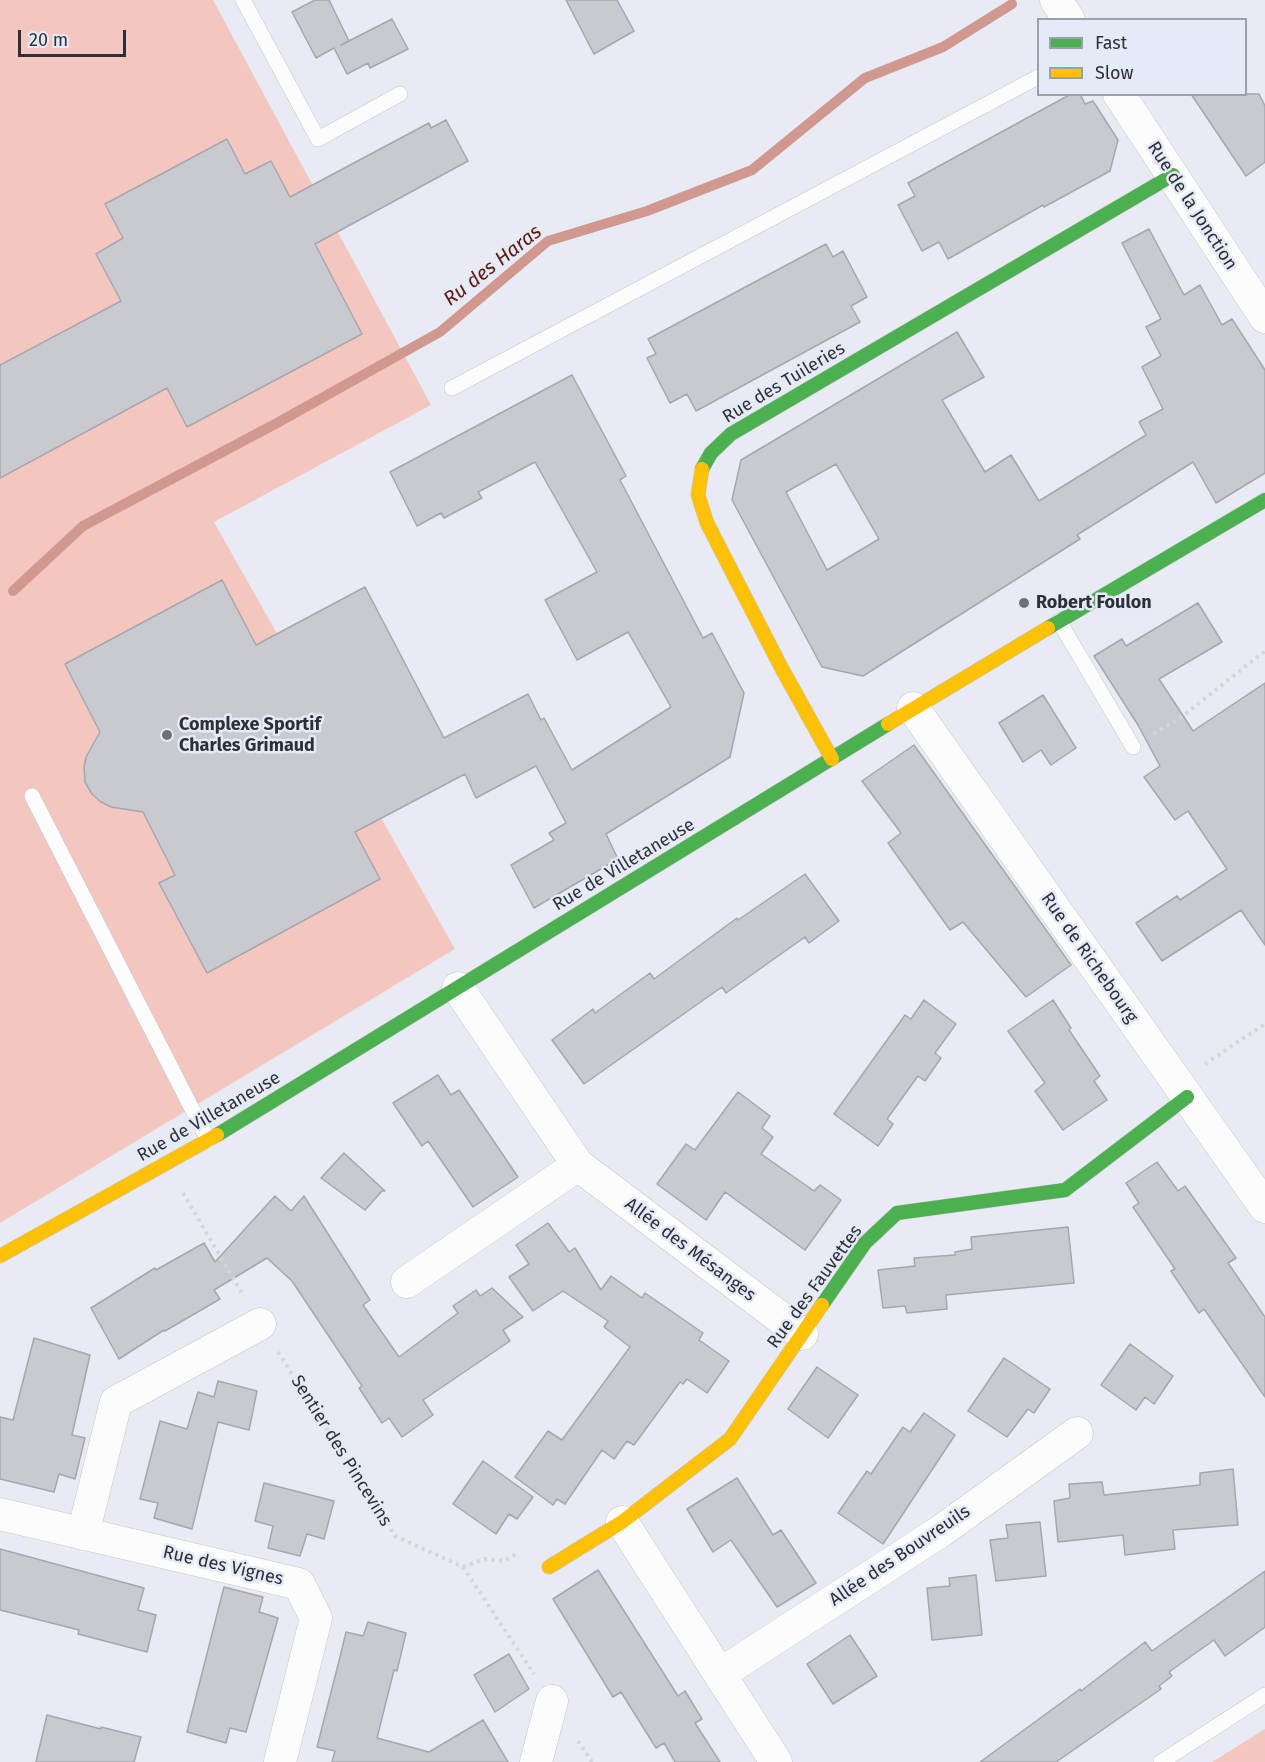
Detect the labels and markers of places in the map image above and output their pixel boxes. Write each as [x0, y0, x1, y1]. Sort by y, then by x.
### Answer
place label: Robert Foulon [1036, 592, 1152, 614]
marker: Robert Foulon [1017, 596, 1031, 610]
place label: Complexe Sportif Charles Grimaud [179, 714, 321, 756]
marker: Complexe Sportif Charles Grimaud [160, 728, 174, 742]

